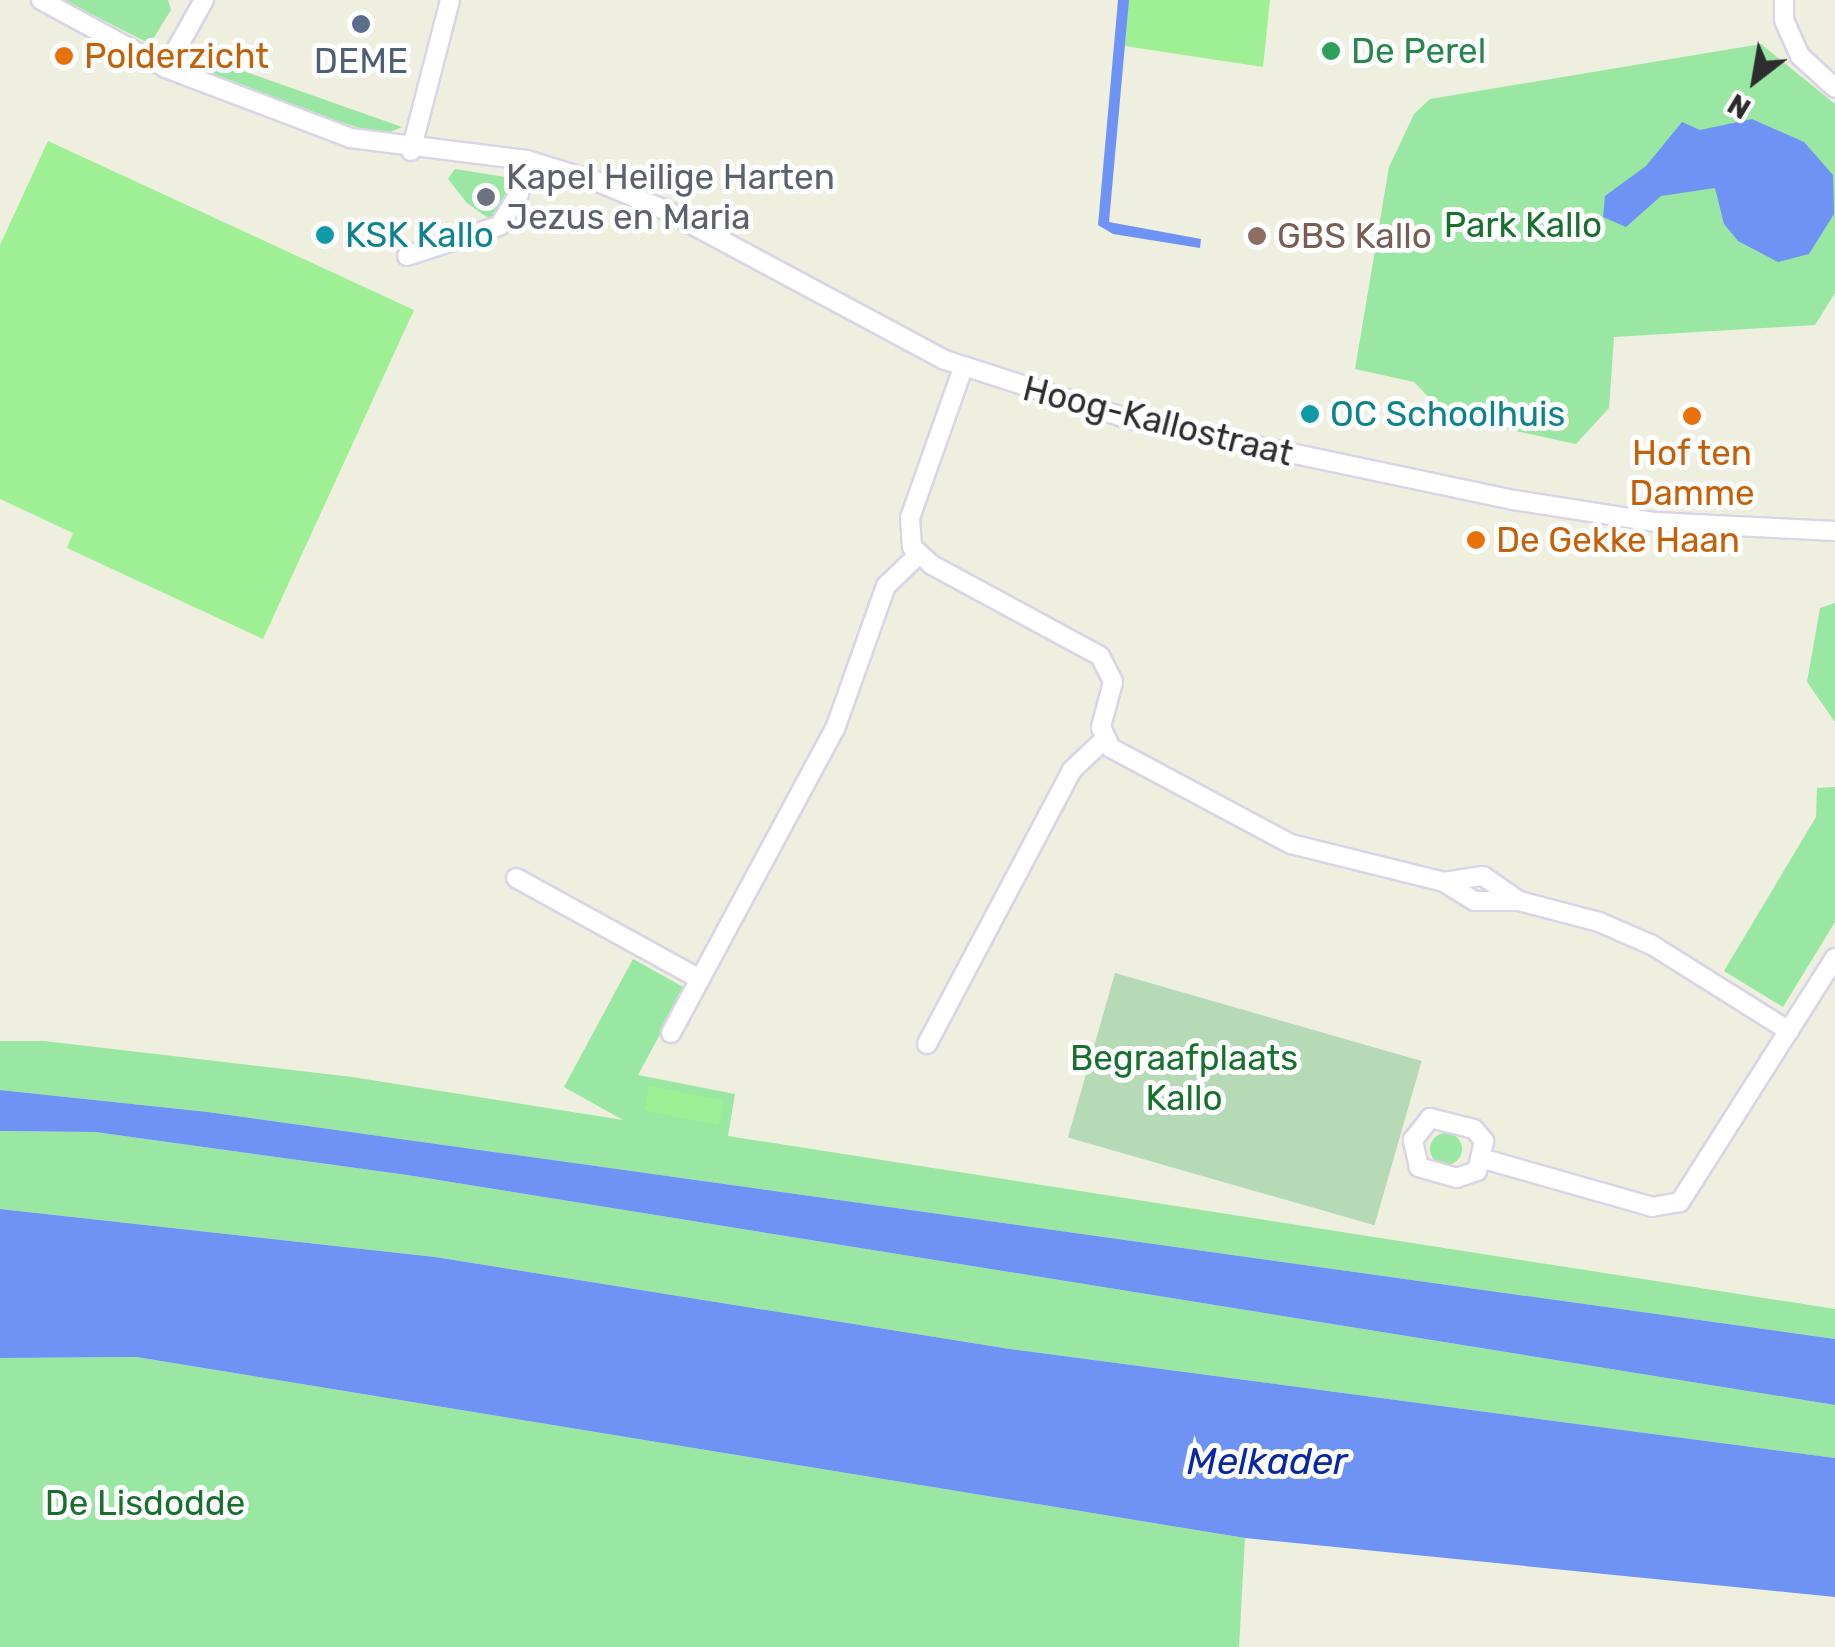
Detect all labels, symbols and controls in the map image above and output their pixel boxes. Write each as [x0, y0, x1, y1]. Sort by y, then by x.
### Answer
marker: DEME [350, 13, 372, 35]
place label: De Perel [1351, 30, 1486, 72]
north arrow [1705, 30, 1805, 130]
place label: Polderzicht [84, 35, 269, 77]
place label: DEME [314, 40, 408, 82]
marker: De Perel [1320, 40, 1342, 62]
marker: Polderzicht [53, 45, 75, 67]
text: N [1722, 87, 1756, 125]
place label: Kapel Heilige Harten Jezus en Maria [506, 156, 835, 238]
marker: Kapel Heilige Harten Jezus en Maria [475, 186, 497, 208]
park label: Park Kallo [1444, 204, 1602, 246]
place label: KSK Kallo [345, 214, 494, 256]
place label: GBS Kallo [1277, 215, 1432, 257]
marker: KSK Kallo [314, 224, 336, 246]
marker: GBS Kallo [1246, 225, 1268, 247]
street label: Hoog-Kallostraat [1019, 367, 1297, 475]
place label: OC Schoolhuis [1330, 393, 1565, 435]
marker: OC Schoolhuis [1299, 403, 1321, 425]
marker: Hof ten Damme [1681, 405, 1703, 427]
place label: Hof ten Damme [1629, 432, 1755, 514]
place label: De Gekke Haan [1496, 519, 1740, 561]
marker: De Gekke Haan [1465, 529, 1487, 551]
park label: Begraafplaats Kallo [1070, 1037, 1298, 1119]
water label: Melkader [1187, 1439, 1347, 1485]
park label: De Lisdodde [45, 1482, 245, 1524]

